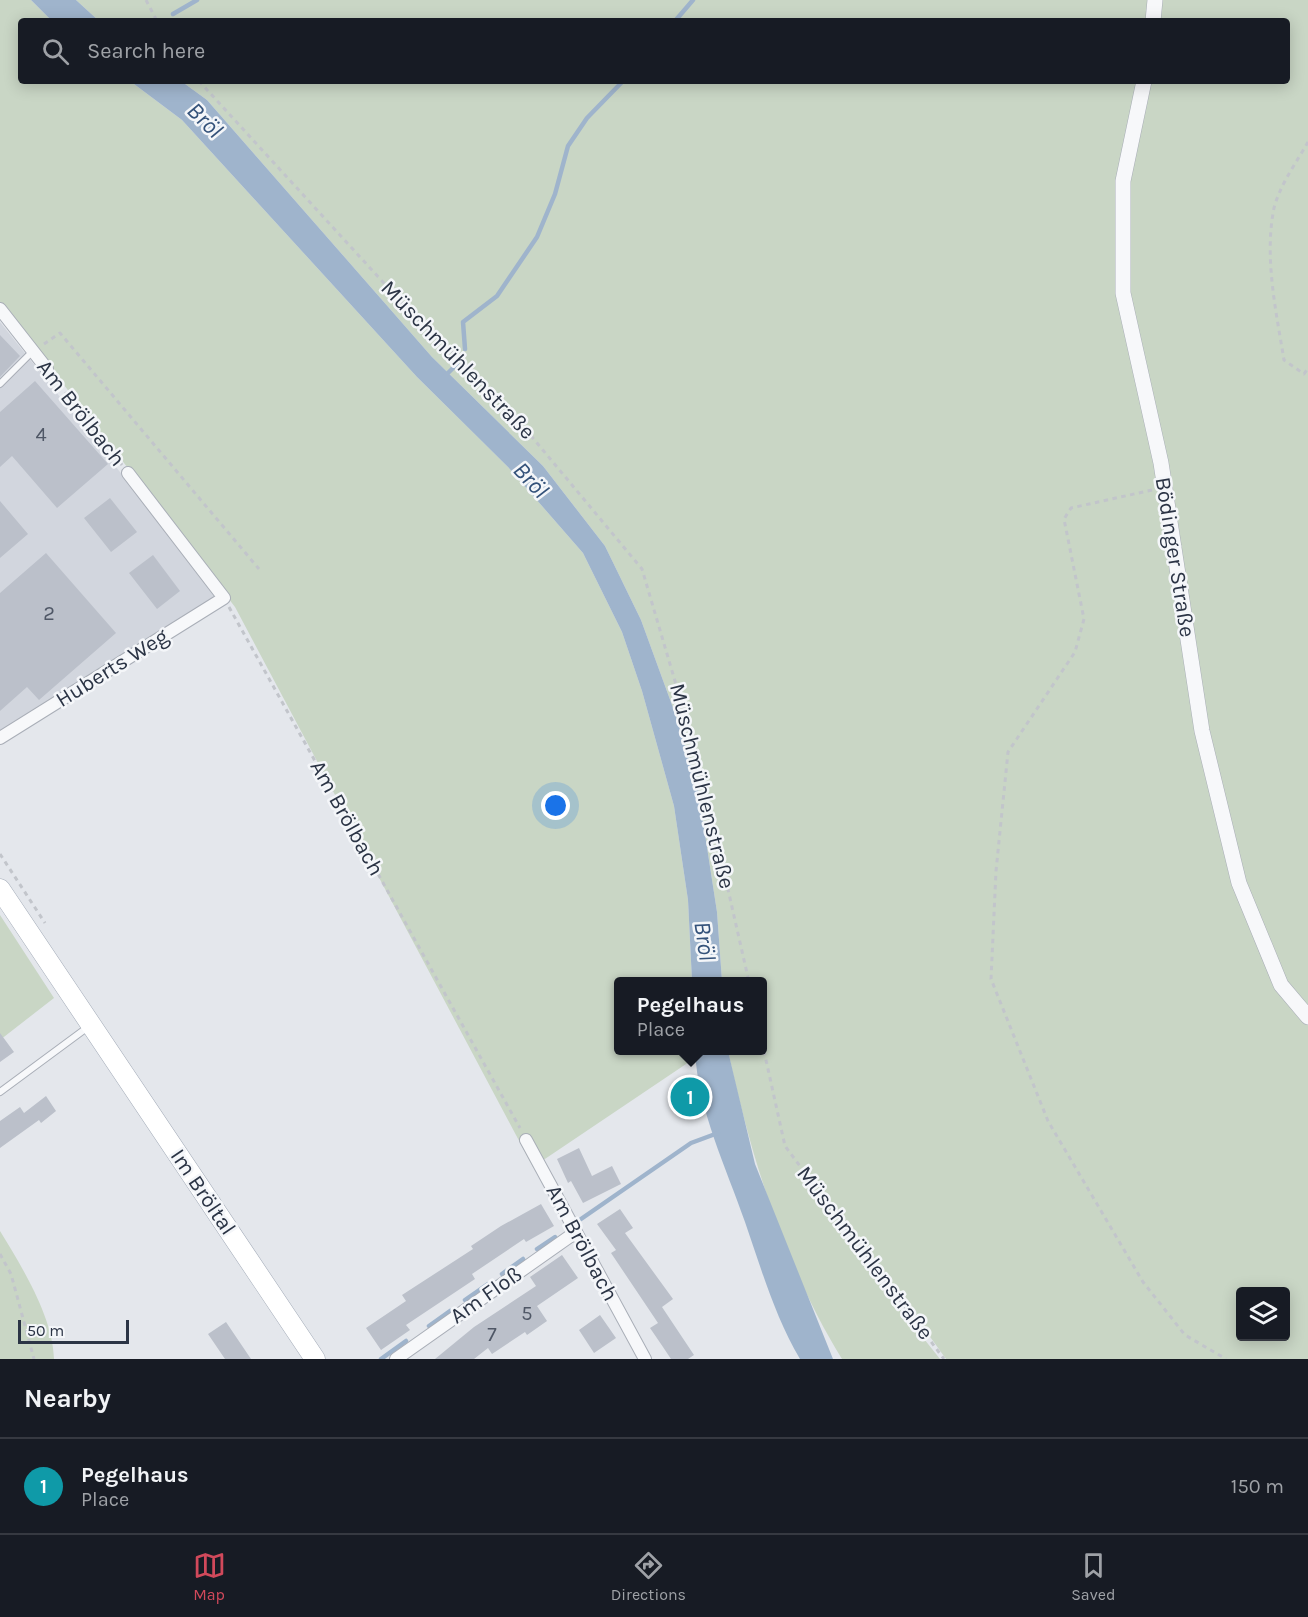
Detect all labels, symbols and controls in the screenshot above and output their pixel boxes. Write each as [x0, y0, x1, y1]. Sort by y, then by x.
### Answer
search box [18, 18, 1290, 84]
icon: search [39, 35, 72, 68]
text: Search here [87, 38, 205, 64]
water label: Bröl [181, 96, 229, 144]
street label: Müschmühlenstraße [375, 275, 541, 445]
street label: Am Brölbach [31, 355, 131, 471]
house number: 4 [35, 423, 47, 446]
water label: Bröl [507, 456, 555, 504]
street label: Bödinger Straße [1149, 475, 1201, 639]
house number: 2 [43, 602, 55, 625]
street label: Huberts Weg [51, 623, 174, 713]
street label: Müschmühlenstraße [664, 681, 740, 891]
street label: Am Brölbach [305, 756, 389, 880]
your location [541, 791, 570, 820]
water label: Bröl [688, 919, 722, 963]
popup [614, 977, 767, 1055]
text: Pegelhaus [637, 992, 744, 1018]
text: Place [637, 1018, 685, 1041]
pin: 1 [670, 1074, 710, 1120]
street label: Im Bröltal [165, 1144, 241, 1240]
street label: Müschmühlenstraße [791, 1161, 939, 1345]
street label: Am Brölbach [540, 1180, 624, 1306]
street label: Am Floß [445, 1261, 527, 1329]
map controls [1236, 1287, 1290, 1341]
button: layers [1236, 1287, 1290, 1341]
house number: 5 [521, 1302, 533, 1325]
scale bar [18, 1317, 129, 1344]
text: 50 m [27, 1321, 64, 1340]
house number: 7 [487, 1323, 497, 1346]
text: Nearby [24, 1383, 111, 1414]
text: Pegelhaus [81, 1462, 189, 1488]
text: 1 [40, 1475, 47, 1498]
text: 150 m [1231, 1475, 1284, 1498]
text: Place [81, 1488, 129, 1511]
tab: Map [193, 1549, 226, 1604]
tab: Directions [611, 1549, 686, 1604]
tab: Saved [1071, 1549, 1115, 1604]

